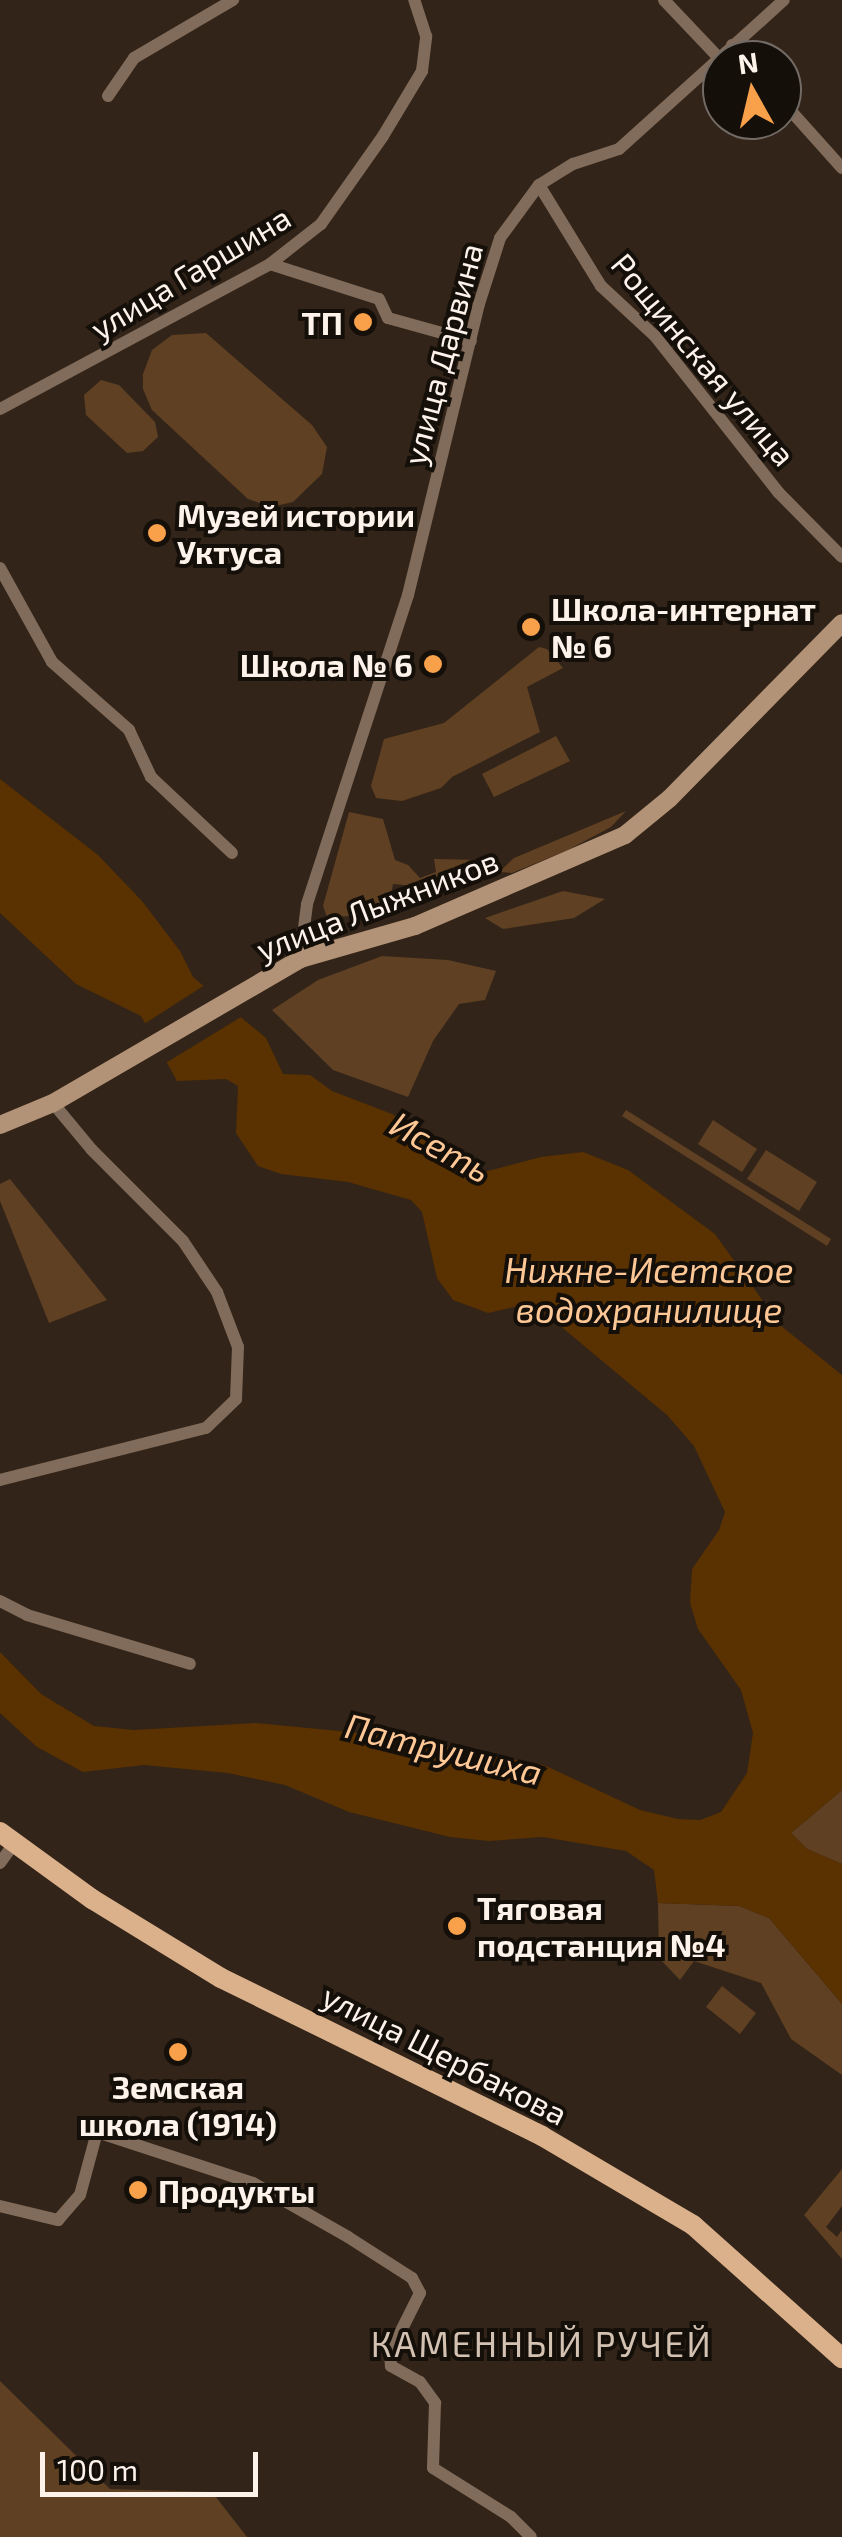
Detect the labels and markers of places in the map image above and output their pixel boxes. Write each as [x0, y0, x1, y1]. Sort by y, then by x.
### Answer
place label: ТП [302, 303, 343, 341]
marker: ТП [352, 311, 374, 333]
place label: Музей истории Уктуса [177, 496, 415, 571]
marker: Музей истории Уктуса [146, 522, 168, 544]
place label: Школа-интернат № 6 [551, 590, 816, 665]
marker: Школа-интернат № 6 [520, 616, 542, 638]
place label: Школа № 6 [240, 645, 413, 683]
marker: Школа № 6 [422, 653, 444, 675]
place label: Тяговая подстанция №4 [477, 1889, 726, 1964]
marker: Тяговая подстанция №4 [446, 1915, 468, 1937]
marker: Земская школа (1914) [167, 2041, 189, 2063]
place label: Земская школа (1914) [79, 2068, 277, 2143]
place label: Продукты [158, 2171, 315, 2209]
marker: Продукты [127, 2179, 149, 2201]

